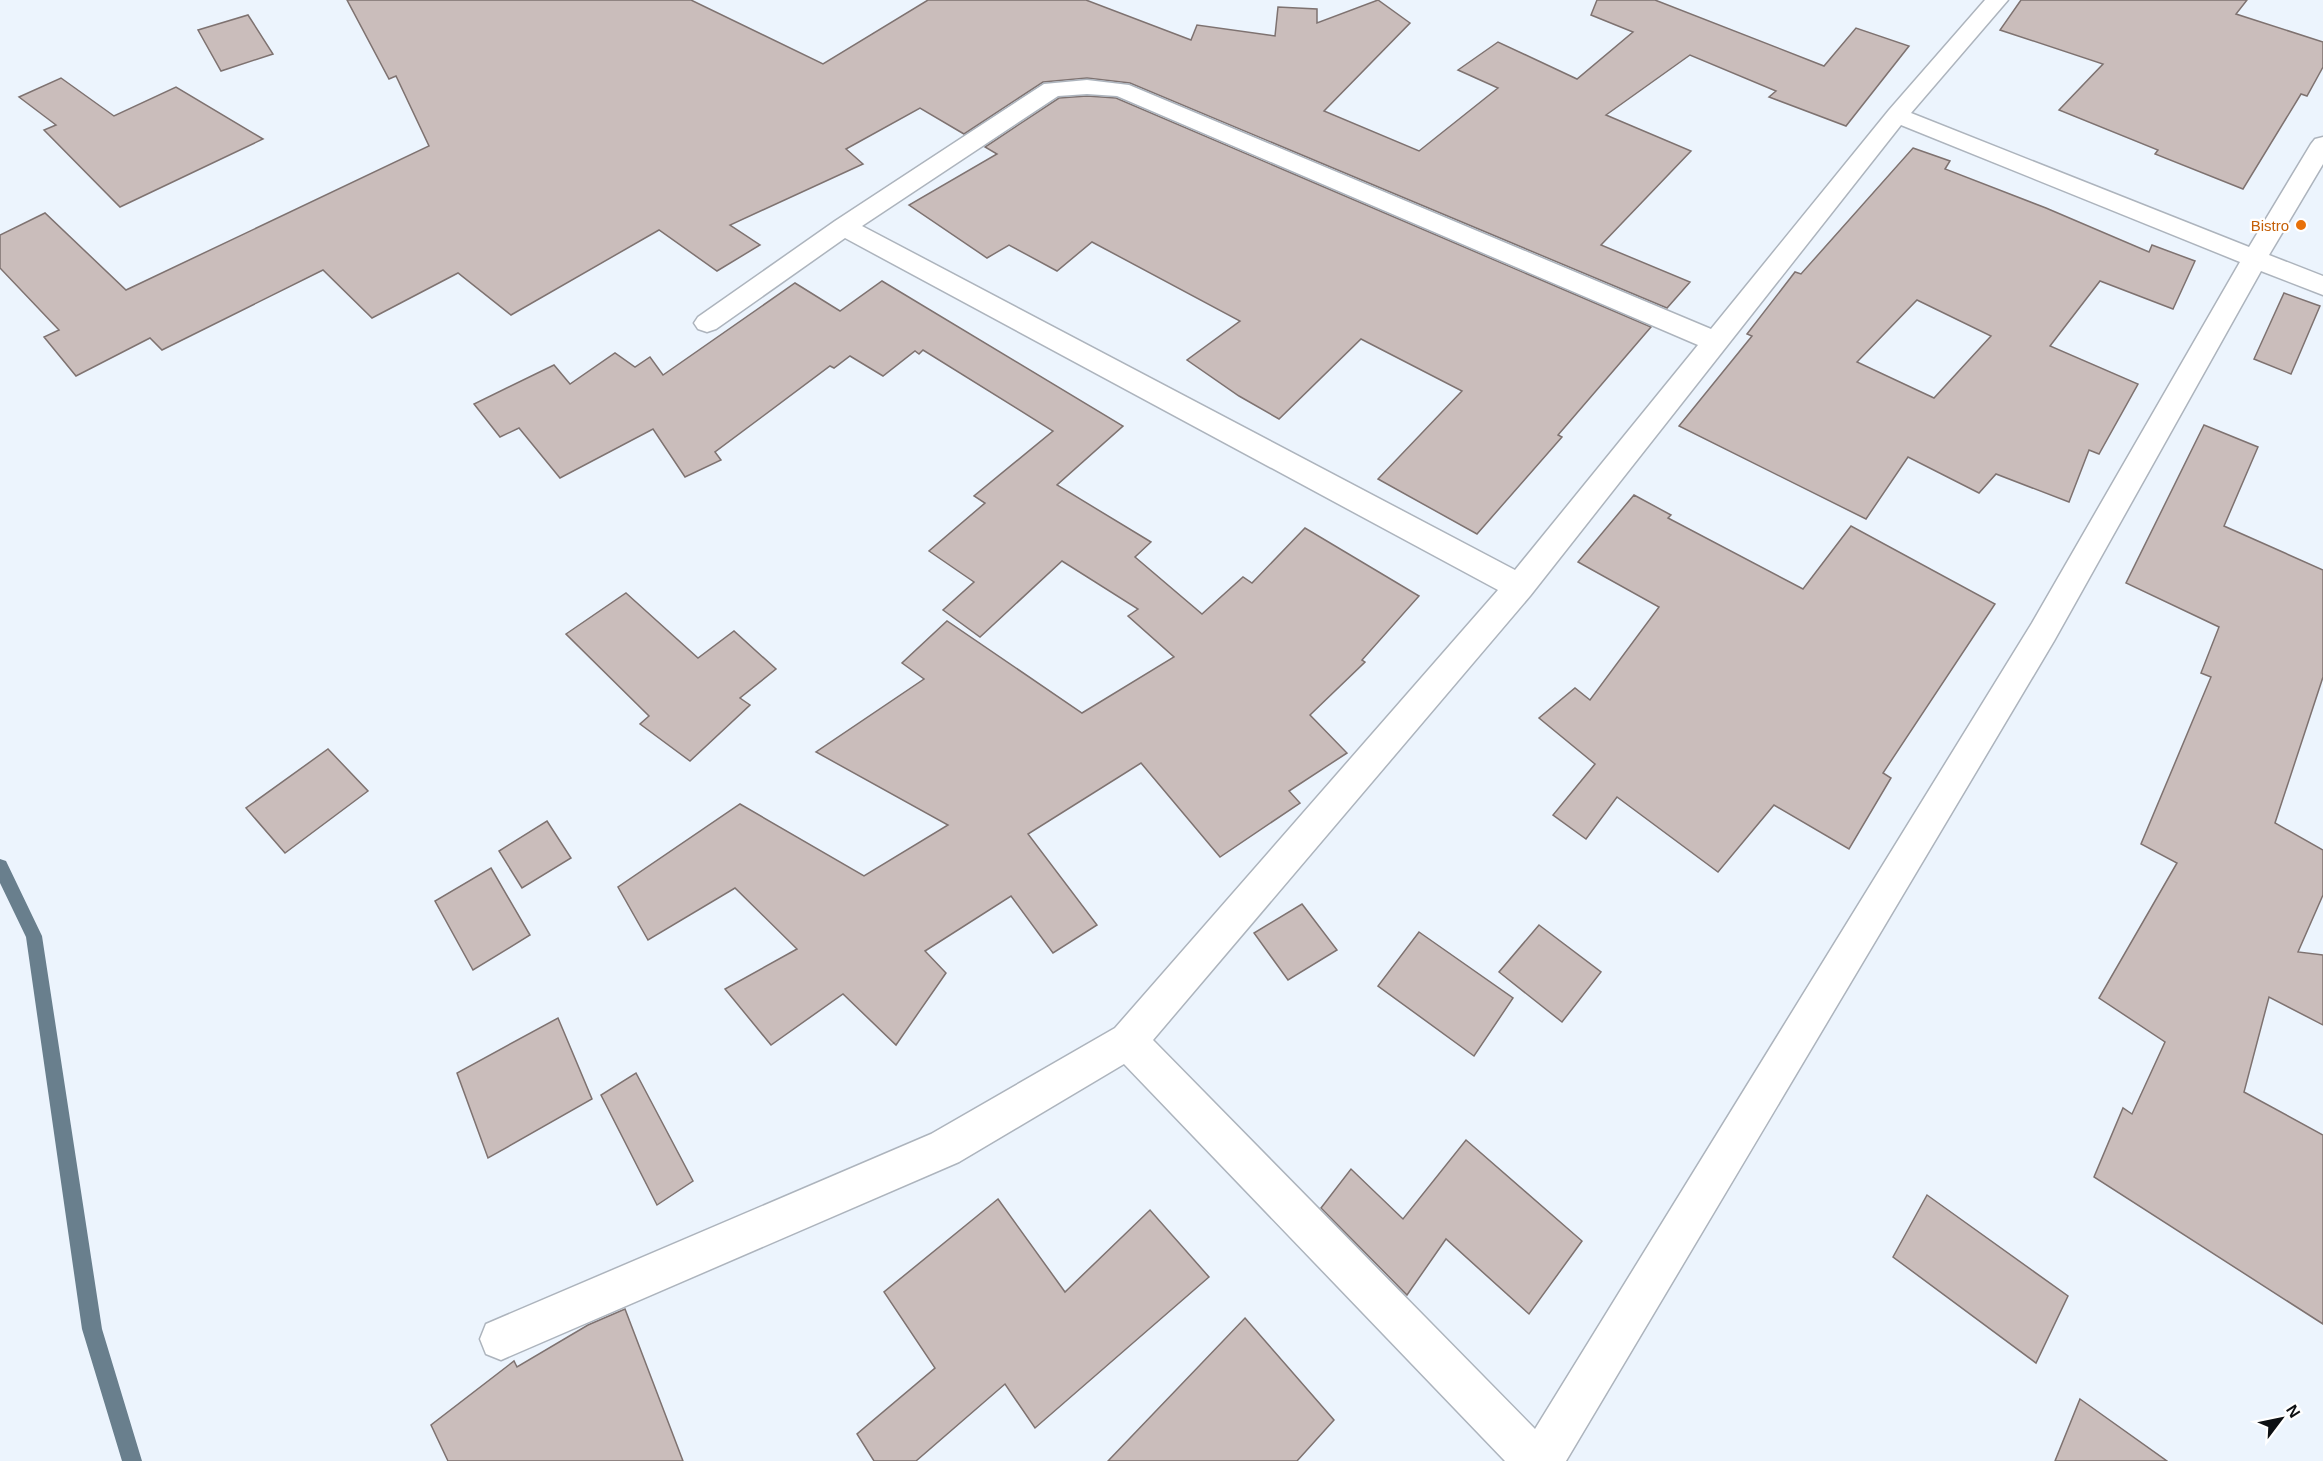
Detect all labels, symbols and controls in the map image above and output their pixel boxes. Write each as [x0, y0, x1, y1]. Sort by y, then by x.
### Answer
place label: Bistro [2251, 217, 2289, 234]
marker: Bistro [2294, 218, 2308, 232]
north arrow [2251, 1389, 2311, 1449]
text: N [2283, 1402, 2304, 1421]

